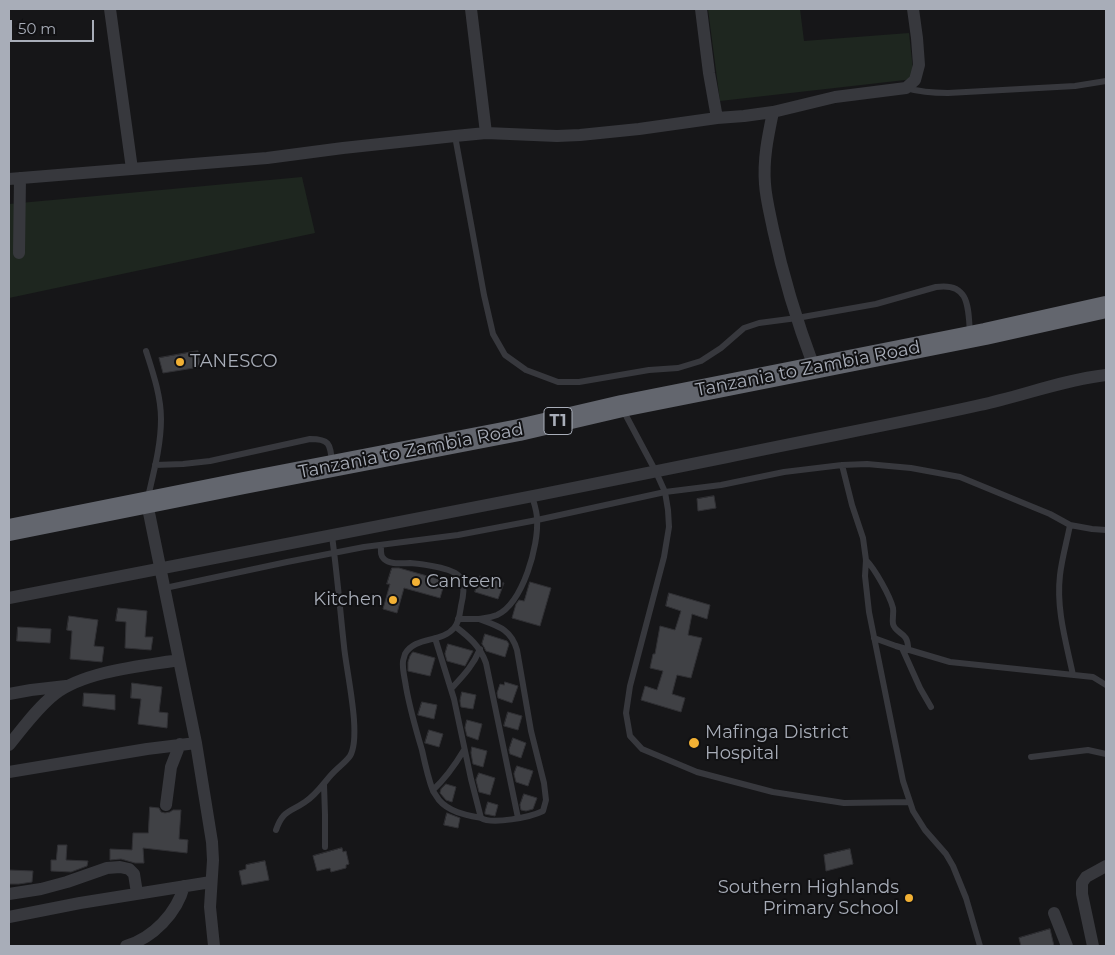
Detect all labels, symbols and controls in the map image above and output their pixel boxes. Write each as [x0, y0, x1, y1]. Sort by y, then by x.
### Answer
scale bar [12, 10, 96, 42]
text: 50 m [18, 19, 56, 38]
street label: Tanzania to Zambia Road [694, 337, 922, 401]
place label: TANESCO [190, 351, 278, 373]
marker: TANESCO [174, 356, 186, 368]
road number: T1 [544, 408, 572, 434]
street label: Tanzania to Zambia Road [297, 419, 525, 483]
place label: Canteen [426, 571, 502, 593]
marker: Canteen [410, 576, 422, 588]
place label: Kitchen [313, 589, 383, 611]
marker: Kitchen [387, 594, 399, 606]
place label: Mafinga District Hospital [705, 722, 849, 764]
marker: Mafinga District Hospital [687, 736, 701, 750]
place label: Southern Highlands Primary School [718, 877, 899, 920]
marker: Southern Highlands Primary School [903, 892, 915, 904]

